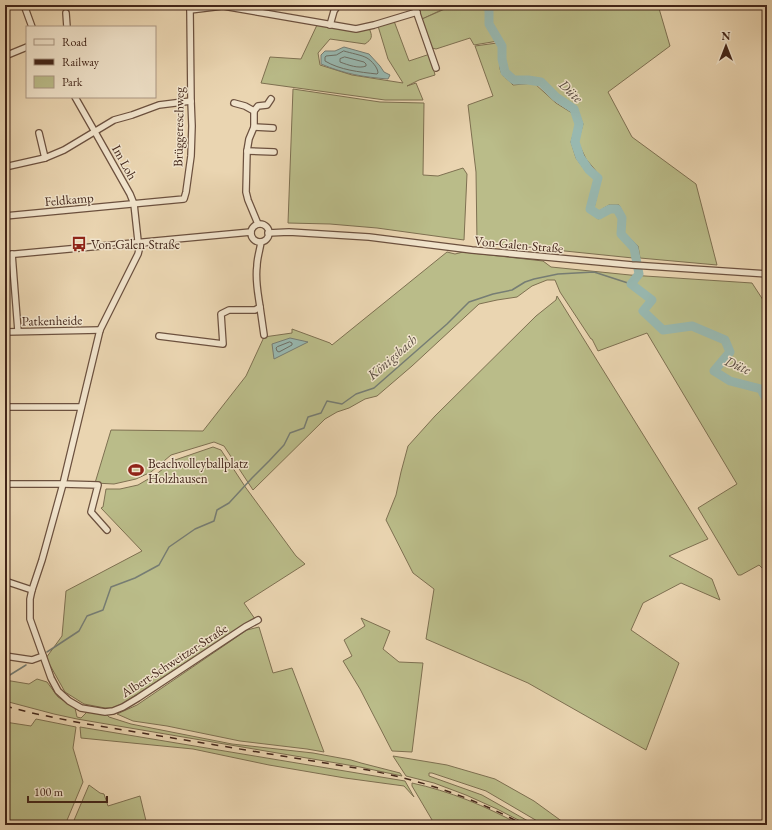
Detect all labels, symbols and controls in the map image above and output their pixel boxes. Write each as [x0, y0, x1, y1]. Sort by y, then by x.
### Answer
legend [26, 26, 156, 98]
north arrow [706, 26, 746, 66]
text: N [722, 29, 731, 43]
text: Road [62, 34, 88, 50]
text: Railway [62, 54, 100, 70]
text: Park [62, 74, 83, 90]
water label: Düte [554, 75, 587, 107]
street label: Brüggereschweg [169, 87, 188, 167]
street label: Im Loh [108, 142, 141, 183]
street label: Feldkamp [44, 189, 95, 210]
street label: Von-Galen-Straße [474, 232, 564, 257]
bus stop icon: Von-Galen-Straße [70, 235, 88, 253]
place label: Von-Galen-Straße [91, 236, 180, 253]
street label: Patkenheide [22, 311, 82, 330]
water label: Königsbach [363, 330, 421, 384]
water label: Düte [721, 351, 754, 379]
place label: Beachvolleyballplatz Holzhausen [148, 455, 248, 487]
sports icon: Beachvolleyballplatz Holzhausen [127, 461, 145, 479]
street label: Albert-Schweitzer-Straße [117, 620, 231, 702]
scale bar [28, 778, 107, 804]
text: 100 m [34, 784, 64, 800]

